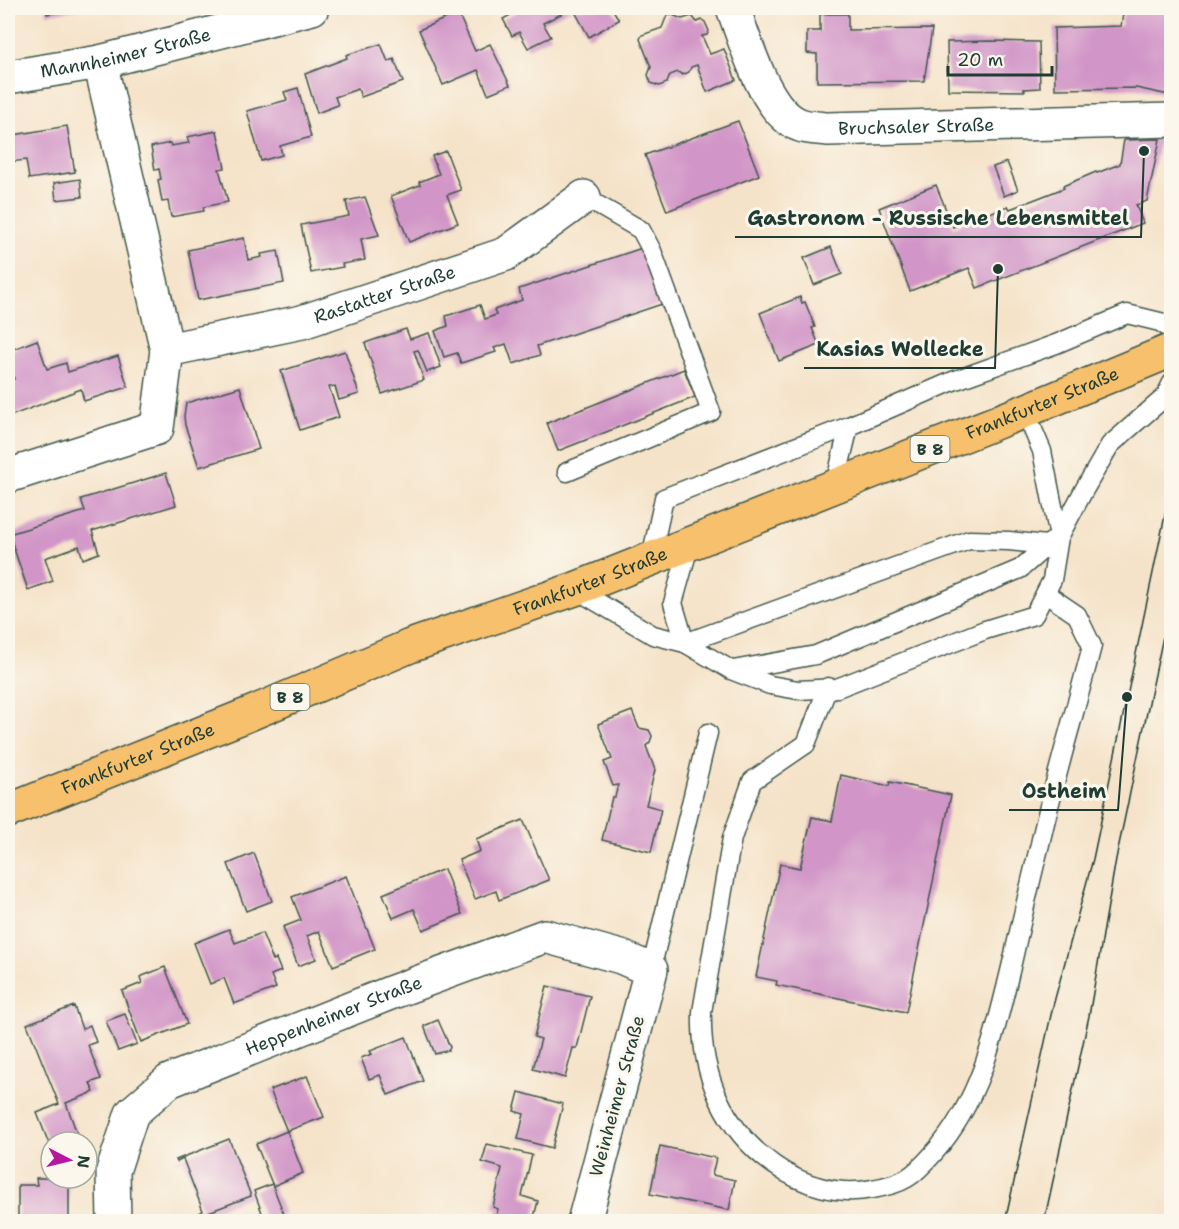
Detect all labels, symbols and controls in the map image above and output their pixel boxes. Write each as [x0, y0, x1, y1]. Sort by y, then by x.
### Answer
street label: Mannheimer Straße [39, 22, 213, 84]
scale bar [948, 39, 1052, 77]
text: 20 m [957, 48, 1003, 72]
street label: Bruchsaler Straße [838, 113, 995, 141]
callout: Gastronom - Russische Lebensmittel [735, 199, 1141, 237]
text: Gastronom - Russische Lebensmittel [747, 205, 1129, 231]
street label: Rastatter Straße [311, 260, 458, 329]
callout: Kasias Wollecke [804, 330, 995, 368]
text: Kasias Wollecke [816, 336, 984, 362]
street label: Frankfurter Straße [962, 361, 1122, 445]
road number: B 8 [910, 436, 950, 462]
street label: Frankfurter Straße [510, 542, 671, 621]
road number: B 8 [270, 684, 310, 710]
street label: Frankfurter Straße [58, 717, 218, 800]
callout: Ostheim [1009, 772, 1118, 810]
text: Ostheim [1022, 778, 1106, 804]
street label: Heppenheimer Straße [242, 970, 425, 1061]
street label: Weinheimer Straße [584, 1013, 650, 1179]
north arrow [39, 1130, 99, 1190]
text: N [72, 1154, 95, 1169]

